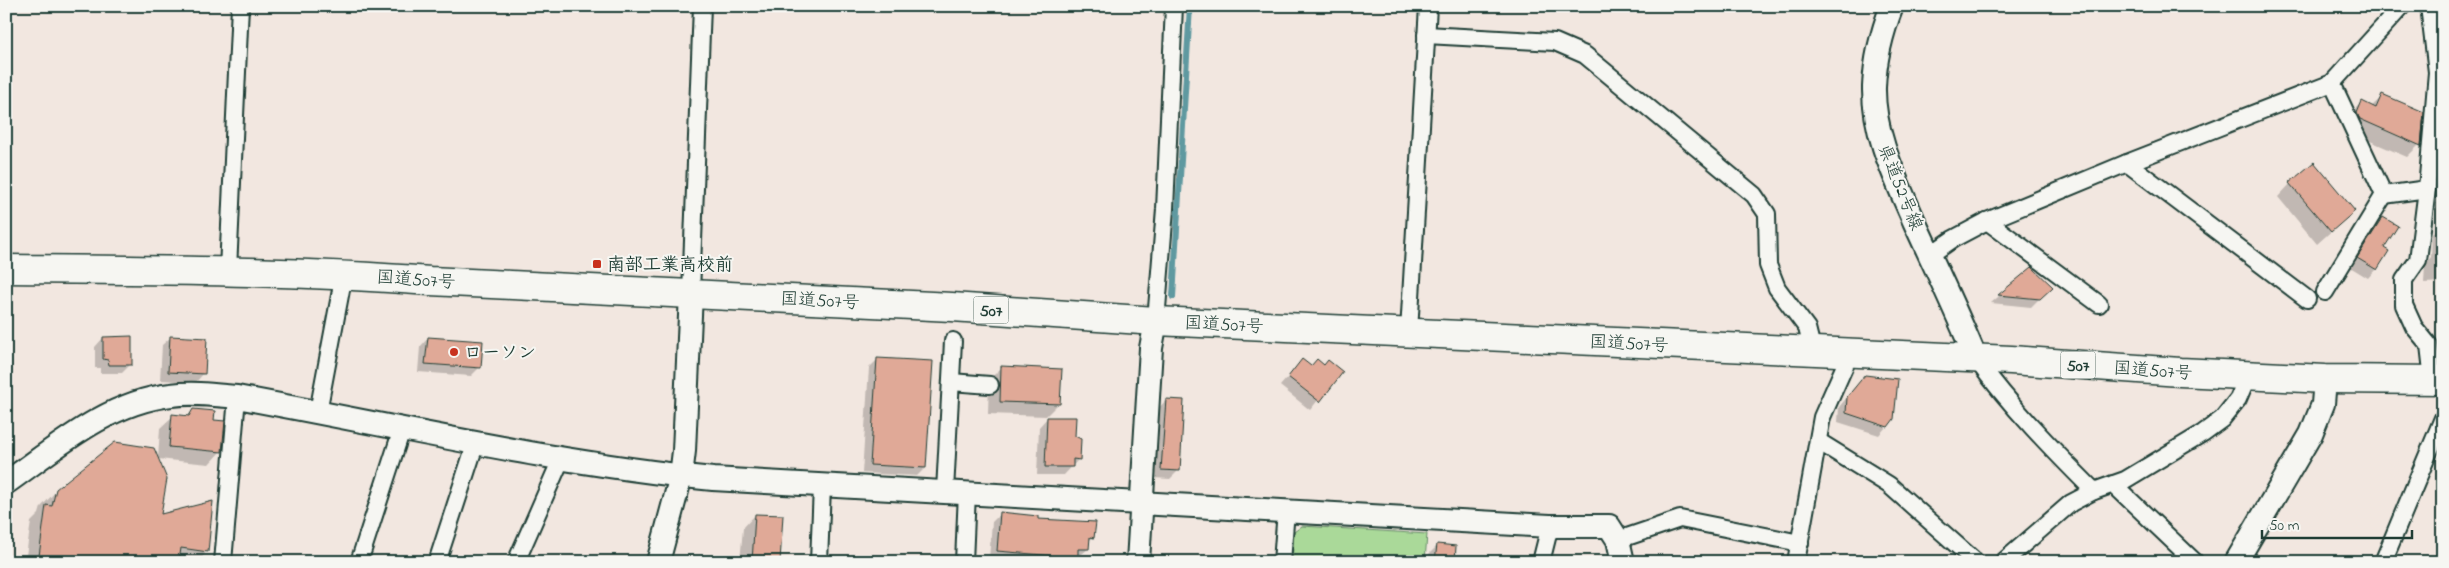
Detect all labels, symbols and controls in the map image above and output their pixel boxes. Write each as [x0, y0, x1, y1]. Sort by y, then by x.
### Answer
street label: 県道52号線 [1870, 141, 1928, 235]
place label: 南部工業高校前 [607, 253, 733, 279]
marker: 南部工業高校前 [591, 258, 603, 270]
street label: 国道507号 [375, 265, 456, 297]
street label: 国道507号 [780, 287, 860, 317]
road number: 507 [974, 296, 1008, 324]
street label: 国道507号 [1184, 311, 1264, 341]
street label: 国道507号 [1589, 330, 1669, 360]
place label: ローソン [464, 341, 536, 367]
marker: ローソン [448, 346, 460, 358]
road number: 507 [2060, 352, 2096, 378]
street label: 国道507号 [2112, 356, 2193, 388]
scale bar [2262, 508, 2412, 540]
text: 50 m [2269, 515, 2300, 537]

